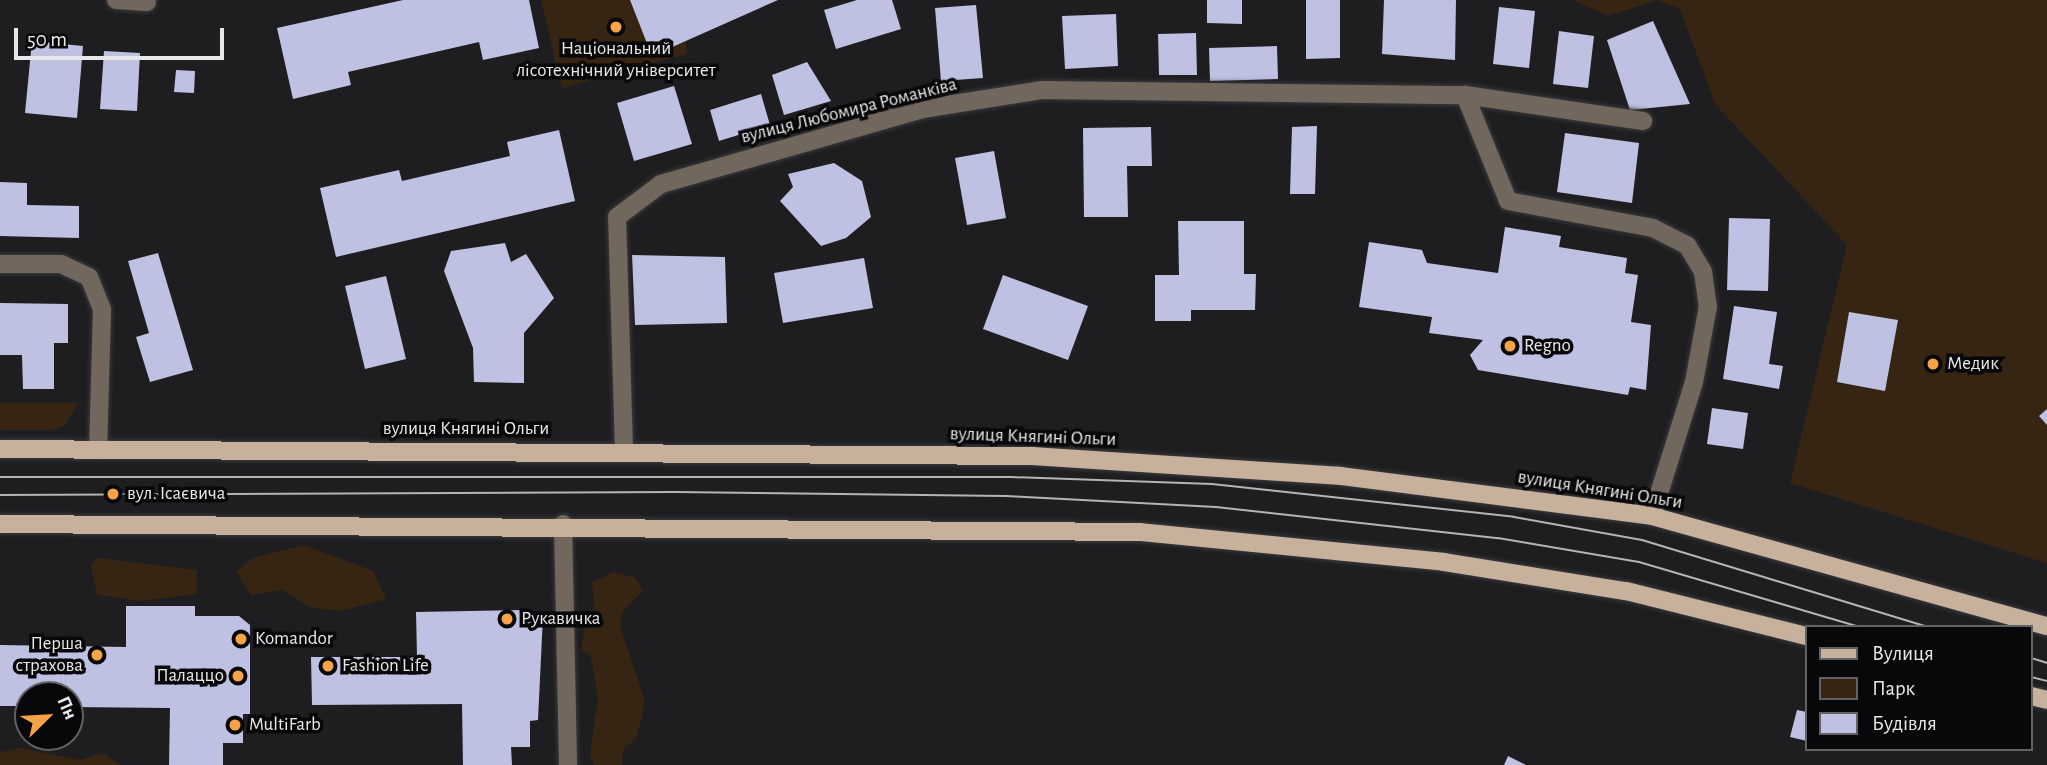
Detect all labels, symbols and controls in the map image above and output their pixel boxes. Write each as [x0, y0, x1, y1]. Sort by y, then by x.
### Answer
scale bar [18, 14, 228, 58]
marker: Національний лісотехнічний університет [608, 19, 624, 35]
text: 50 m [27, 29, 67, 50]
place label: Національний лісотехнічний університет [516, 38, 716, 82]
street label: вулиця Любомира Романківа [739, 73, 959, 149]
place label: Regno [1524, 335, 1571, 357]
marker: Regno [1502, 338, 1518, 354]
place label: Медик [1947, 353, 1999, 375]
marker: Медик [1925, 356, 1941, 372]
street label: вулиця Княгині Ольги [383, 418, 549, 440]
street label: вулиця Княгині Ольги [949, 423, 1117, 451]
street label: вулиця Княгині Ольги [1516, 466, 1684, 514]
place label: вул. Ісаєвича [127, 483, 225, 505]
marker: вул. Ісаєвича [105, 486, 121, 502]
place label: Рукавичка [521, 608, 600, 630]
marker: Рукавичка [499, 611, 515, 627]
legend [1806, 625, 2033, 751]
place label: Komandor [255, 628, 333, 650]
marker: Komandor [233, 631, 249, 647]
place label: Перша страхова [16, 633, 83, 677]
text: Вулиця [1872, 643, 1934, 664]
marker: Перша страхова [89, 647, 105, 663]
place label: Fashion Life [342, 655, 429, 677]
marker: Fashion Life [320, 658, 336, 674]
place label: Палаццо [156, 665, 224, 687]
marker: Палаццо [230, 668, 246, 684]
text: Парк [1872, 678, 1915, 699]
north arrow [14, 681, 84, 751]
text: Пн [53, 694, 80, 723]
text: Будівля [1872, 713, 1937, 734]
place label: MultiFarb [249, 714, 321, 736]
marker: MultiFarb [227, 717, 243, 733]

